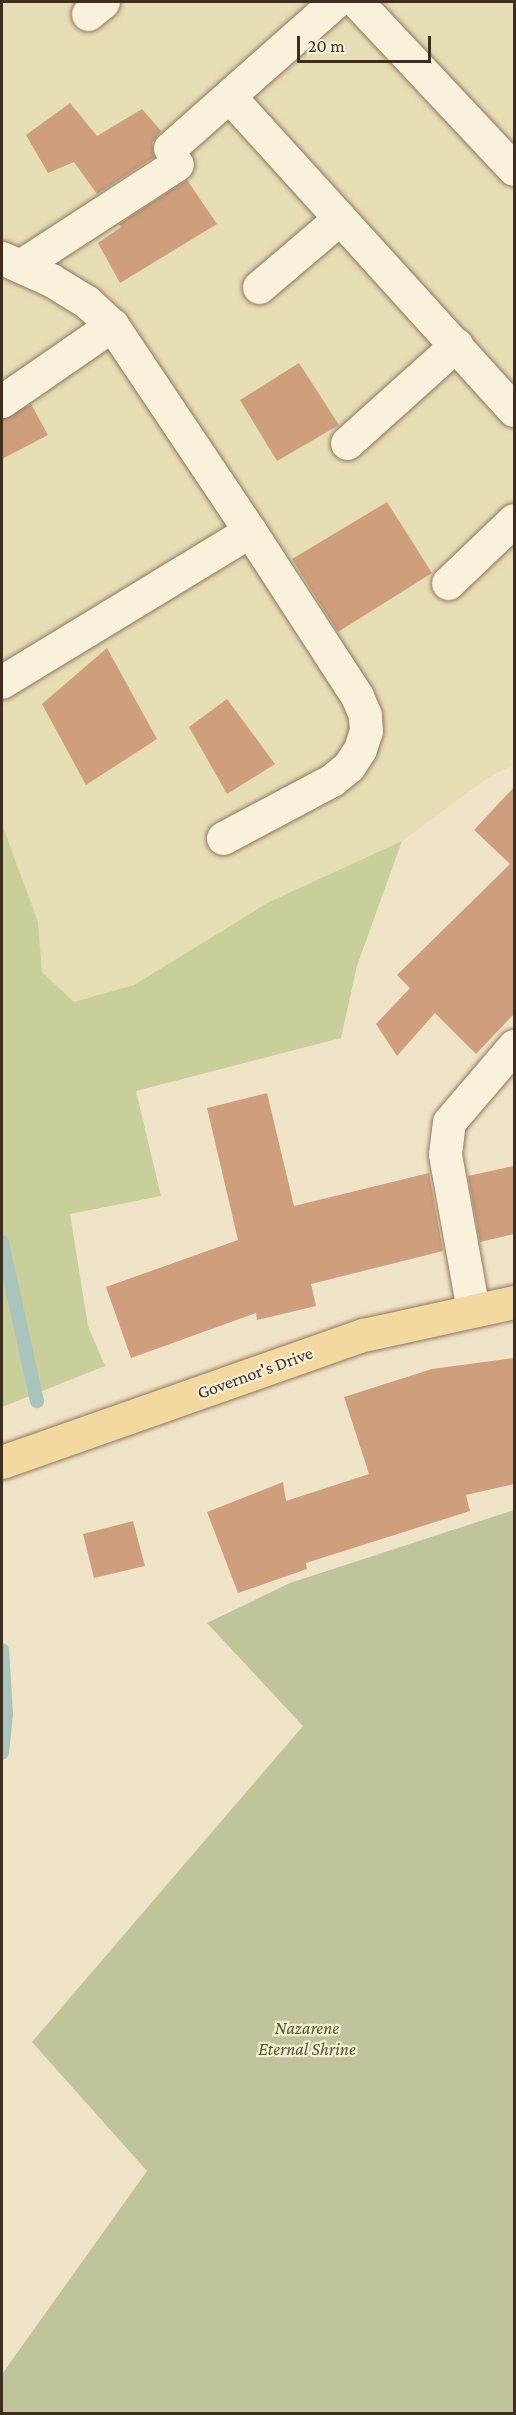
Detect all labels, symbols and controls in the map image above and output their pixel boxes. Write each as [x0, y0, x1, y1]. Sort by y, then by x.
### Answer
scale bar [300, 24, 434, 62]
text: 20 m [308, 36, 345, 56]
street label: Governor's Drive [194, 1342, 316, 1404]
park label: Nazarene Eternal Shrine [258, 2018, 356, 2060]

